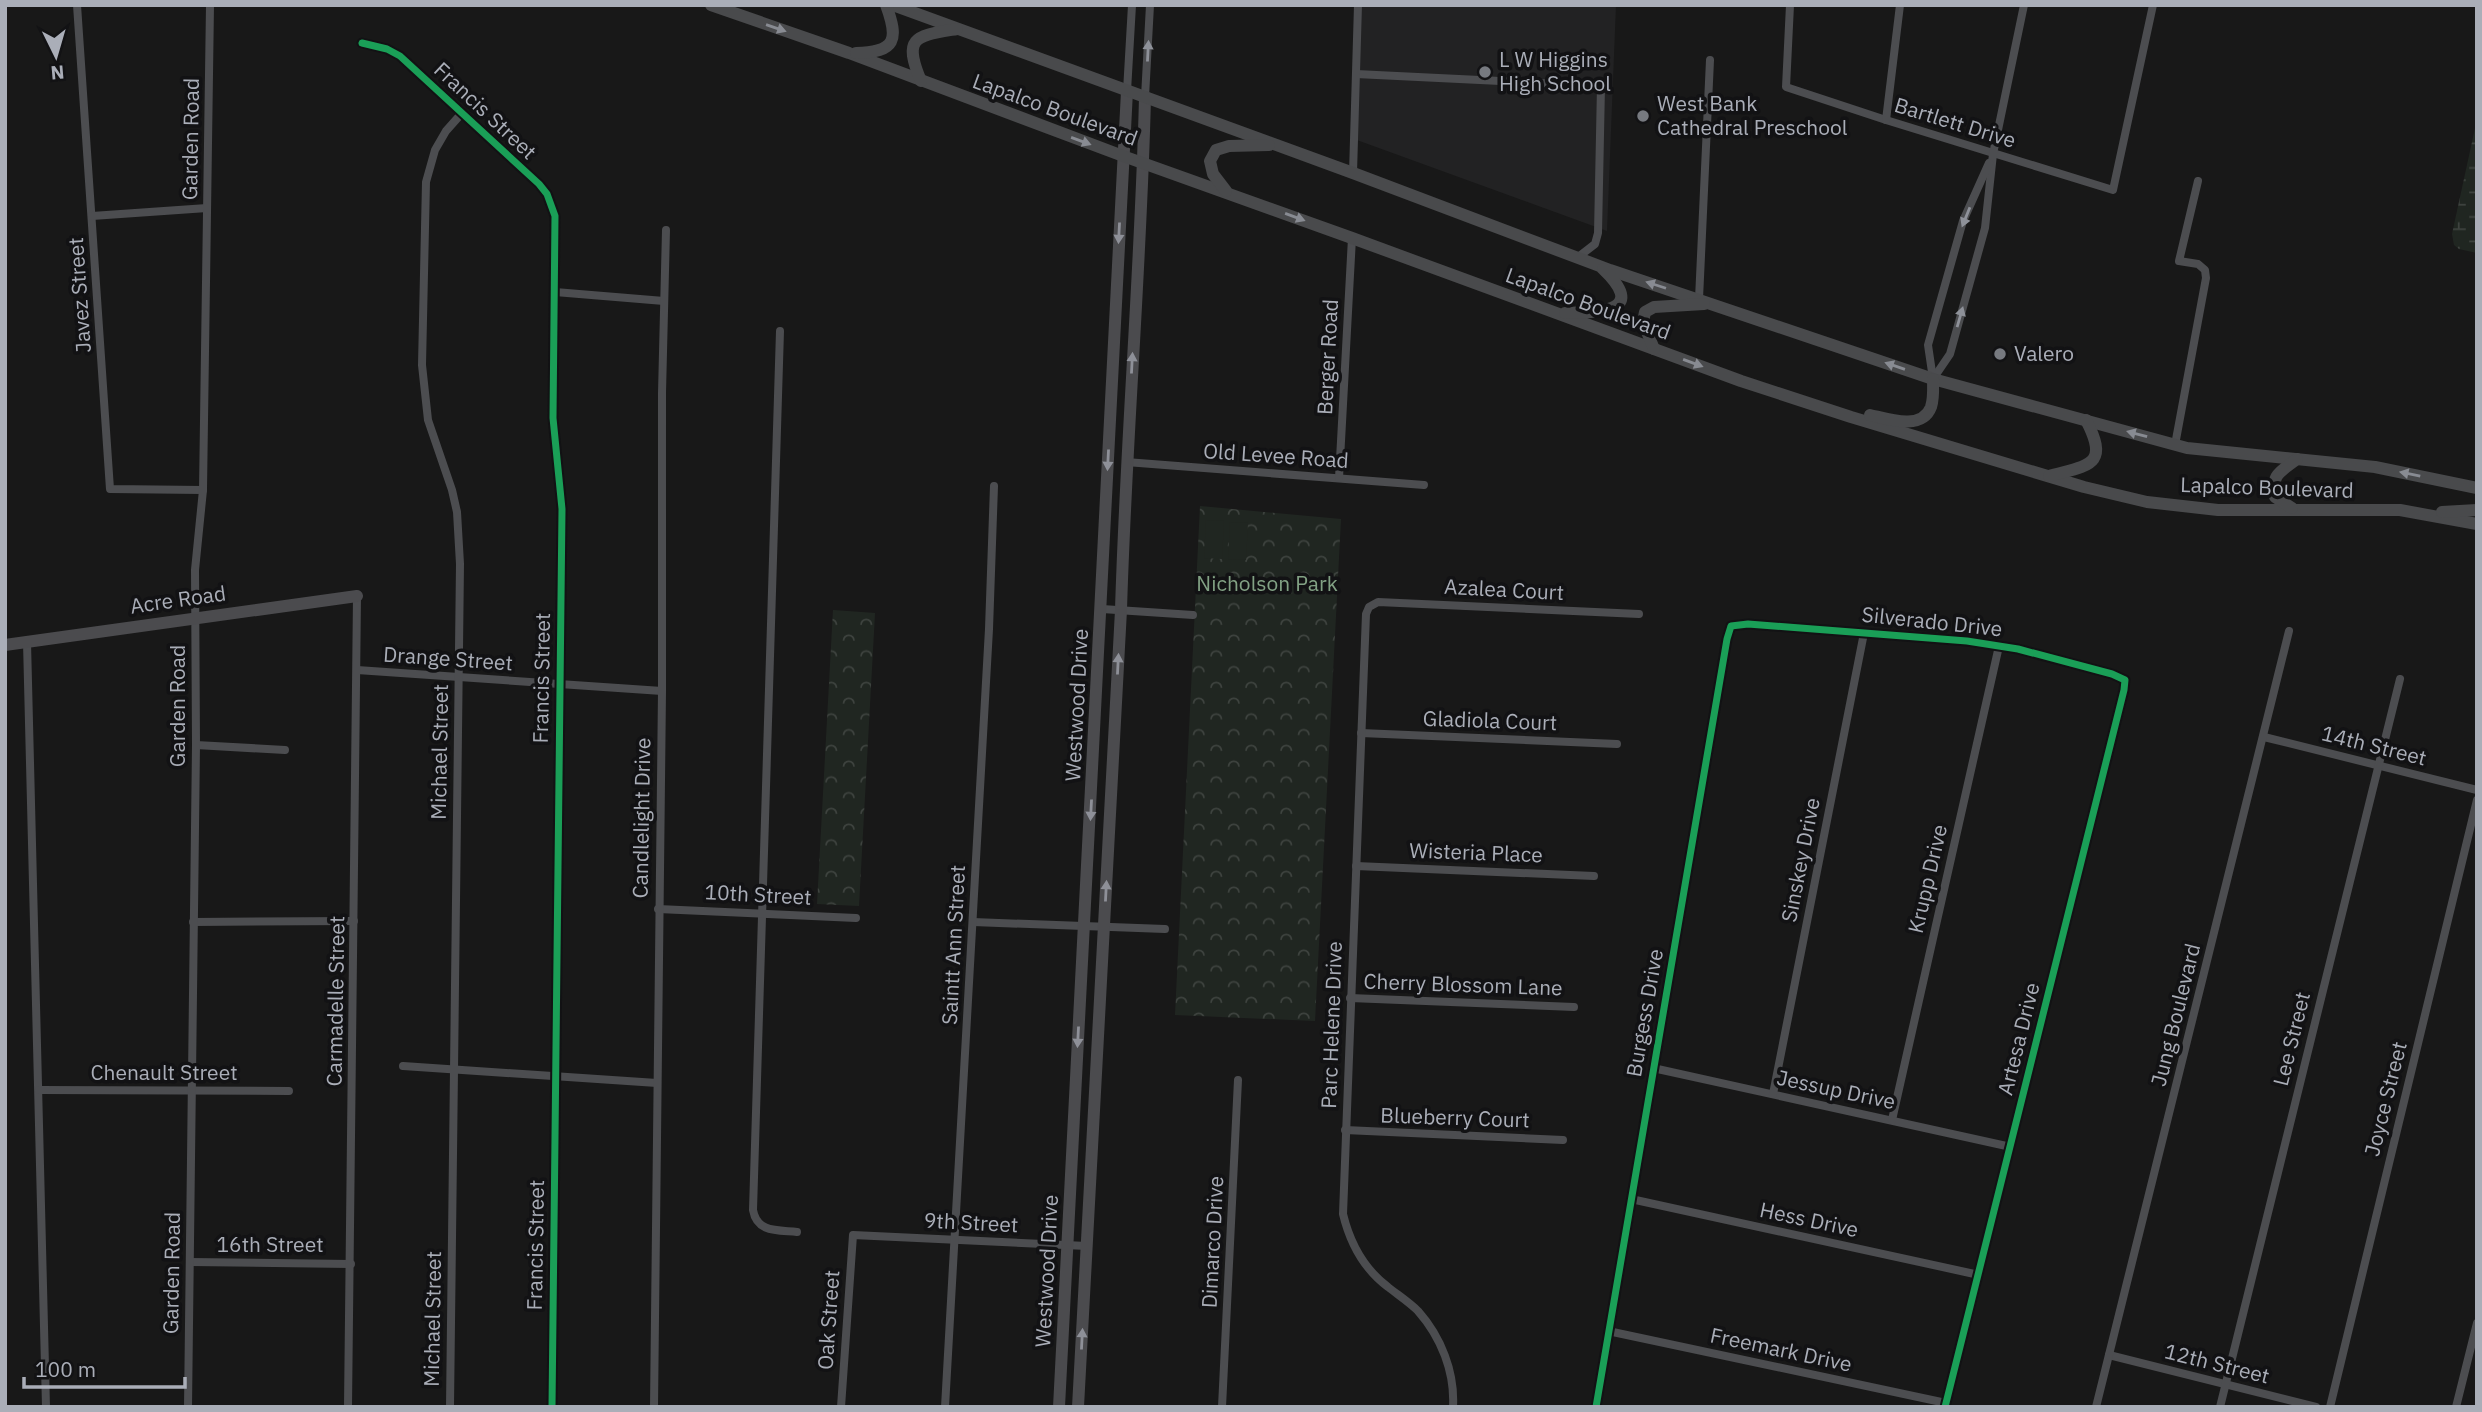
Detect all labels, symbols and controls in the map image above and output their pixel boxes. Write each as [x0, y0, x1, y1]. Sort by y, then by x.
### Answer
north arrow [21, 21, 91, 91]
one-way arrow [765, 23, 786, 34]
one-way arrow [1142, 40, 1153, 62]
place label: L W Higgins High School [1499, 45, 1611, 97]
street label: Francis Street [428, 55, 543, 165]
text: N [50, 60, 65, 85]
marker: L W Higgins High School [1477, 64, 1493, 80]
street label: Lapalco Boulevard [969, 66, 1142, 152]
street label: Garden Road [175, 78, 205, 200]
place label: West Bank Cathedral Preschool [1657, 89, 1848, 141]
street label: Bartlett Drive [1891, 90, 2019, 154]
marker: West Bank Cathedral Preschool [1635, 108, 1651, 124]
one-way arrow [1071, 135, 1092, 146]
one-way arrow [1960, 206, 1971, 227]
one-way arrow [1285, 212, 1306, 223]
one-way arrow [1113, 222, 1124, 244]
street label: Javez Street [61, 236, 97, 354]
street label: Lapalco Boulevard [1502, 260, 1675, 346]
one-way arrow [1645, 279, 1666, 290]
street label: Berger Road [1310, 298, 1344, 416]
one-way arrow [1955, 306, 1966, 328]
place label: Valero [2014, 339, 2074, 367]
marker: Valero [1992, 346, 2008, 362]
one-way arrow [1126, 352, 1137, 374]
one-way arrow [1682, 358, 1703, 369]
one-way arrow [1884, 360, 1905, 371]
one-way arrow [2126, 429, 2147, 439]
street label: Old Levee Road [1202, 436, 1350, 474]
one-way arrow [1102, 449, 1113, 471]
one-way arrow [2399, 469, 2421, 480]
street label: Lapalco Boulevard [2180, 470, 2354, 504]
park label: Nicholson Park [1196, 569, 1338, 597]
street label: Azalea Court [1443, 572, 1565, 606]
street label: Acre Road [128, 578, 228, 620]
street label: Silverado Drive [1860, 600, 2004, 642]
street label: Francis Street [526, 612, 556, 744]
street label: Westwood Drive [1058, 628, 1094, 782]
street label: Drange Street [382, 640, 514, 676]
street label: Garden Road [163, 645, 191, 767]
one-way arrow [1113, 653, 1124, 675]
street label: Michael Street [424, 684, 454, 820]
street label: Gladiola Court [1422, 704, 1558, 736]
street label: 14th Street [2319, 718, 2430, 772]
street label: Candlelight Drive [626, 737, 656, 899]
street label: Sinskey Drive [1774, 795, 1826, 924]
one-way arrow [1085, 799, 1096, 821]
street label: Krupp Drive [1901, 822, 1953, 936]
street label: Wisteria Place [1409, 836, 1543, 868]
street label: Saintt Ann Street [935, 864, 971, 1026]
street label: 10th Street [704, 877, 812, 911]
one-way arrow [1101, 880, 1112, 902]
street label: Carmadelle Street [320, 915, 350, 1087]
street label: Jung Boulevard [2144, 940, 2206, 1089]
street label: Parc Helene Drive [1314, 941, 1348, 1109]
street label: Burgess Drive [1619, 947, 1669, 1079]
street label: Cherry Blossom Lane [1363, 967, 1563, 1001]
street label: Artesa Drive [1991, 979, 2046, 1098]
street label: Lee Street [2266, 989, 2316, 1089]
one-way arrow [1073, 1026, 1084, 1048]
street label: Joyce Street [2357, 1038, 2413, 1159]
street label: Chenault Street [90, 1058, 238, 1086]
street label: Jessup Drive [1774, 1063, 1898, 1115]
street label: Blueberry Court [1380, 1100, 1530, 1134]
street label: Dimarco Drive [1195, 1175, 1229, 1309]
street label: Francis Street [520, 1179, 550, 1311]
street label: Westwood Drive [1028, 1194, 1064, 1348]
street label: Hess Drive [1757, 1195, 1861, 1243]
street label: 9th Street [923, 1206, 1019, 1238]
street label: Garden Road [156, 1212, 186, 1334]
street label: 16th Street [216, 1230, 324, 1258]
street label: Michael Street [417, 1251, 447, 1387]
street label: Oak Street [811, 1269, 845, 1371]
street label: Freemark Drive [1708, 1320, 1855, 1378]
one-way arrow [1077, 1327, 1088, 1349]
street label: 12th Street [2162, 1336, 2273, 1390]
scale bar [24, 1346, 186, 1390]
text: 100 m [35, 1355, 96, 1383]

